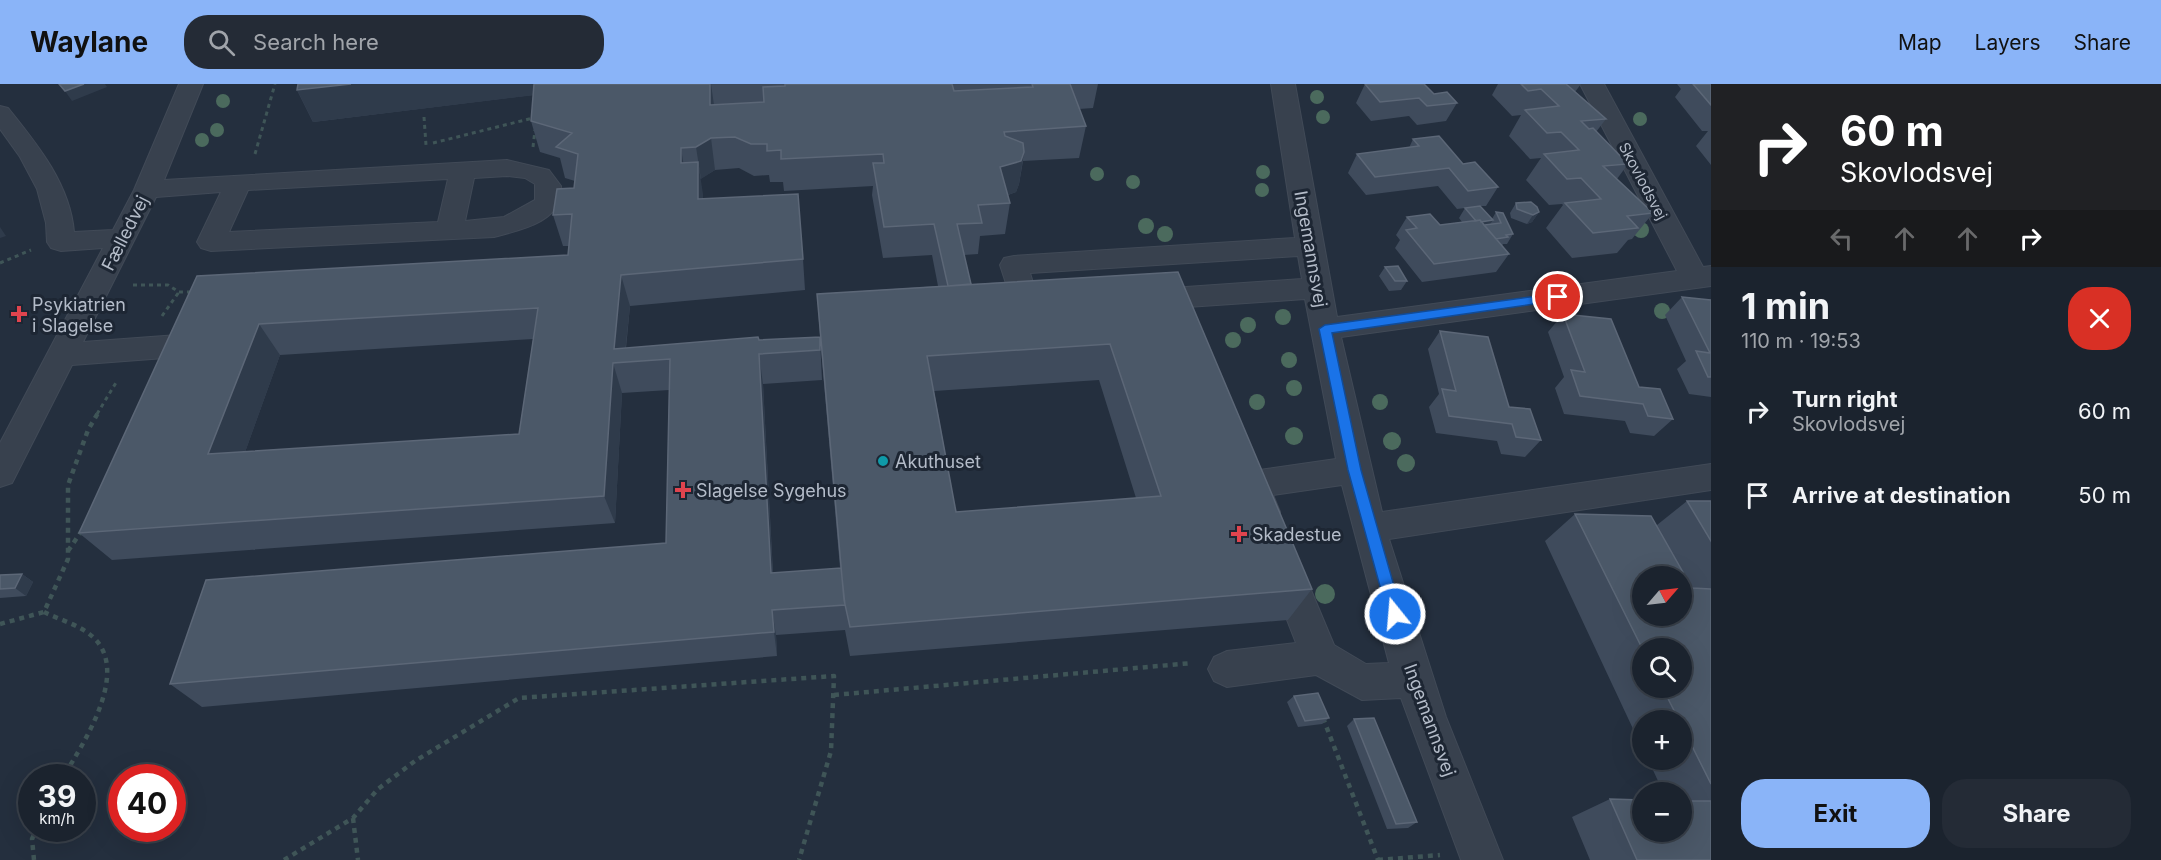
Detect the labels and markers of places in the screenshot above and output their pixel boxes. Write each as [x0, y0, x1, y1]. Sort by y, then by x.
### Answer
pin [1532, 271, 1583, 322]
place label: Psykiatrien i Slagelse [32, 294, 126, 336]
marker: Psykiatrien i Slagelse [10, 305, 28, 323]
place label: Akuthuset [895, 451, 981, 472]
marker: Akuthuset [876, 454, 890, 468]
place label: Slagelse Sygehus [696, 480, 847, 501]
marker: Slagelse Sygehus [674, 481, 692, 499]
place label: Skadestue [1252, 524, 1342, 545]
marker: Skadestue [1230, 525, 1248, 543]

